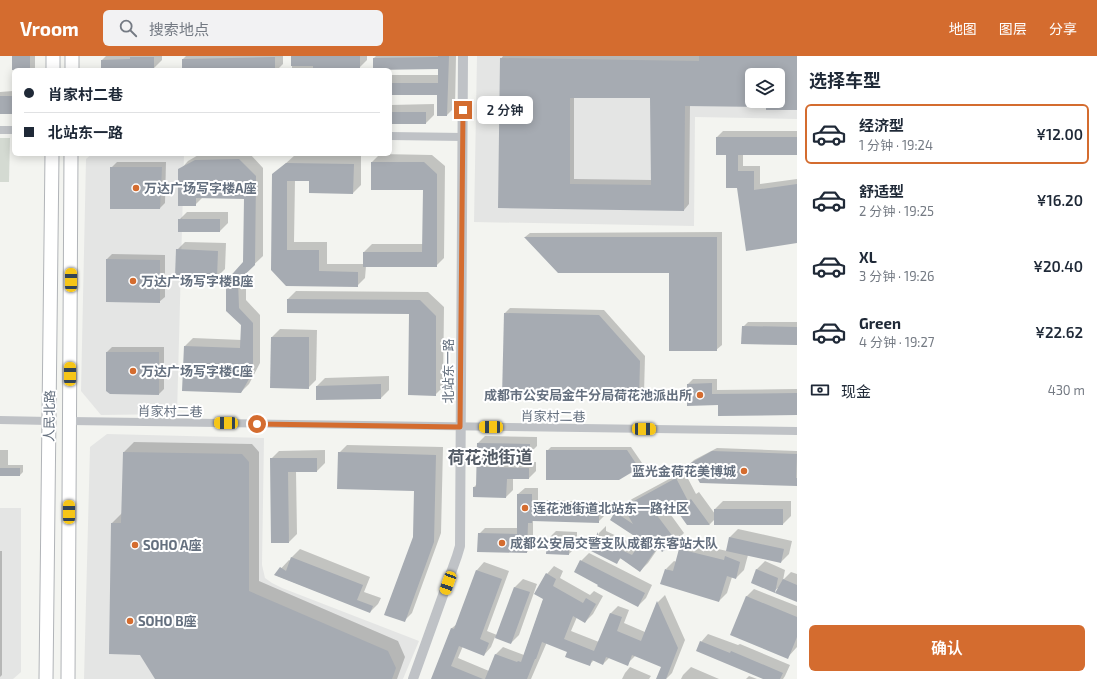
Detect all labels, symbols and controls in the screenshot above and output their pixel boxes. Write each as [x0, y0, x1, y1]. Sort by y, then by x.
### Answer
search box [103, 10, 383, 46]
text: Vroom [20, 17, 79, 40]
icon: search [117, 17, 139, 39]
text: 搜索地点 [149, 20, 209, 38]
text: 地图 [949, 20, 977, 37]
text: 图层 [999, 20, 1027, 37]
text: 分享 [1049, 20, 1077, 37]
map controls [745, 68, 785, 108]
button: layers [745, 68, 785, 108]
text: 选择车型 [809, 69, 881, 91]
text: 肖家村二巷 [48, 85, 123, 103]
callout: 2 分钟 [477, 96, 533, 124]
route end [454, 101, 472, 119]
text: 2 分钟 [487, 102, 523, 118]
icon: car [811, 116, 847, 152]
text: 经济型 [859, 116, 904, 134]
text: 北站东一路 [48, 123, 123, 141]
text: ¥12.00 [1036, 125, 1083, 143]
text: 1 分钟 · 19:24 [859, 137, 933, 153]
place label: 万达广场写字楼A座 [144, 180, 257, 196]
icon: car [811, 182, 847, 218]
text: 舒适型 [859, 182, 904, 200]
marker: 万达广场写字楼A座 [131, 183, 141, 193]
text: ¥16.20 [1037, 191, 1083, 209]
text: 2 分钟 · 19:25 [859, 203, 934, 219]
icon: car [811, 248, 847, 284]
text: XL [859, 248, 877, 266]
text: ¥20.40 [1033, 257, 1083, 275]
car [65, 268, 77, 292]
text: 3 分钟 · 19:26 [859, 268, 934, 284]
place label: 万达广场写字楼B座 [141, 273, 253, 289]
marker: 万达广场写字楼B座 [128, 276, 138, 286]
icon: car [811, 314, 847, 350]
text: Green [859, 314, 901, 332]
text: ¥22.62 [1035, 323, 1083, 341]
text: 4 分钟 · 19:27 [859, 334, 934, 350]
street label: 北站东一路 [440, 338, 456, 404]
car [64, 362, 76, 386]
place label: 万达广场写字楼C座 [141, 363, 253, 379]
marker: 万达广场写字楼C座 [128, 366, 138, 376]
icon: cash [809, 379, 831, 401]
text: 现金 [841, 382, 871, 400]
text: 430 m [1048, 382, 1085, 398]
place label: 成都市公安局金牛分局荷花池派出所 [484, 387, 692, 403]
street label: 人民北路 [41, 390, 57, 442]
marker: 成都市公安局金牛分局荷花池派出所 [695, 390, 705, 400]
street label: 肖家村二巷 [137, 402, 203, 420]
street label: 肖家村二巷 [520, 407, 586, 425]
route start [248, 415, 266, 433]
car [214, 417, 238, 429]
car [479, 421, 503, 433]
car [632, 423, 656, 435]
district label: 荷花池街道 [448, 446, 533, 466]
place label: 蓝光金荷花美博城 [632, 463, 736, 479]
marker: 蓝光金荷花美博城 [739, 466, 749, 476]
car [63, 500, 75, 524]
place label: 莲花池街道北站东一路社区 [533, 500, 689, 516]
marker: 莲花池街道北站东一路社区 [520, 503, 530, 513]
place label: 成都公安局交警支队成都东客站大队 [510, 535, 718, 551]
place label: SOHO A座 [143, 537, 201, 553]
marker: 成都公安局交警支队成都东客站大队 [497, 538, 507, 548]
marker: SOHO A座 [130, 540, 140, 550]
car [438, 570, 458, 596]
place label: SOHO B座 [138, 613, 197, 629]
marker: SOHO B座 [125, 616, 135, 626]
button: 确认 [809, 625, 1085, 671]

